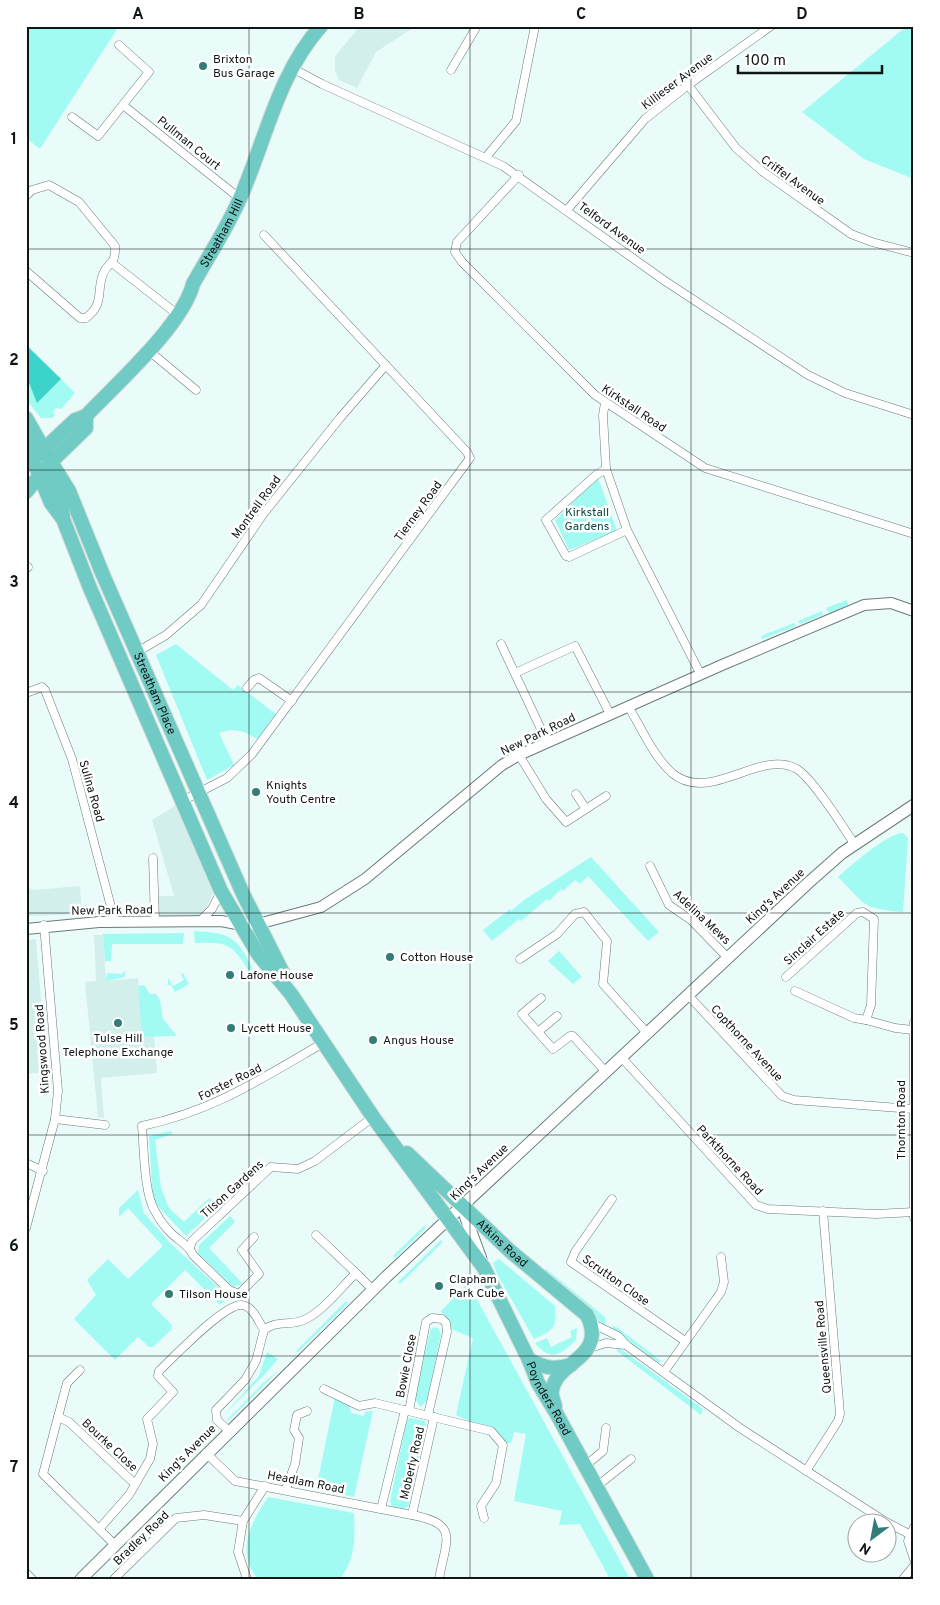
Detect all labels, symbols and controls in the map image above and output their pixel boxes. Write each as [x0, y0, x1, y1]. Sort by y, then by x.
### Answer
text: A [132, 5, 144, 25]
text: B [353, 5, 365, 25]
text: C [576, 5, 586, 25]
text: D [796, 5, 808, 25]
scale bar [738, 42, 881, 74]
street label: Killieser Avenue [639, 50, 717, 114]
place label: Brixton Bus Garage [213, 52, 275, 82]
text: 100 m [745, 52, 786, 71]
marker: Brixton Bus Garage [197, 60, 209, 72]
street label: Pullman Court [153, 113, 223, 174]
text: 1 [11, 130, 17, 150]
street label: Criffel Avenue [757, 152, 828, 209]
street label: Streatham Hill [197, 196, 248, 271]
street label: Telford Avenue [575, 199, 648, 259]
text: 2 [9, 351, 19, 371]
street label: Kirkstall Road [598, 381, 669, 436]
street label: Montrell Road [228, 473, 285, 542]
street label: Tierney Road [391, 478, 446, 545]
park label: Kirkstall Gardens [565, 505, 609, 535]
text: 3 [9, 573, 19, 593]
street label: Streatham Place [129, 650, 179, 737]
street label: New Park Road [498, 710, 579, 760]
street label: Sulina Road [75, 758, 108, 824]
place label: Knights Youth Centre [266, 778, 336, 808]
marker: Knights Youth Centre [250, 786, 262, 798]
text: 4 [9, 794, 19, 814]
street label: King's Avenue [743, 865, 809, 928]
street label: Adelina Mews [669, 887, 734, 949]
street label: New Park Road [71, 902, 153, 920]
street label: Sinclair Estate [781, 906, 849, 969]
place label: Cotton House [400, 950, 473, 966]
marker: Cotton House [384, 951, 396, 963]
place label: Lafone House [240, 968, 313, 984]
marker: Lafone House [224, 969, 236, 981]
street label: Copthorne Avenue [707, 1002, 786, 1086]
street label: Kingswood Road [32, 1004, 54, 1094]
text: 5 [9, 1016, 19, 1036]
marker: Tulse Hill Telephone Exchange [112, 1017, 124, 1029]
place label: Lycett House [241, 1021, 312, 1037]
marker: Lycett House [225, 1022, 237, 1034]
place label: Tulse Hill Telephone Exchange [62, 1031, 174, 1061]
place label: Angus House [383, 1033, 454, 1049]
marker: Angus House [367, 1034, 379, 1046]
street label: Forster Road [196, 1061, 265, 1105]
street label: Thornton Road [894, 1080, 910, 1160]
street label: Parkthorne Road [692, 1122, 766, 1199]
street label: King's Avenue [447, 1141, 512, 1205]
street label: Tilson Gardens [198, 1157, 268, 1222]
street label: Atkins Road [472, 1216, 531, 1271]
text: 6 [9, 1237, 19, 1257]
street label: Scrutton Close [579, 1252, 652, 1310]
place label: Clapham Park Cube [449, 1272, 505, 1302]
marker: Clapham Park Cube [433, 1280, 445, 1292]
place label: Tilson House [179, 1287, 248, 1303]
marker: Tilson House [163, 1288, 175, 1300]
street label: Queensville Road [812, 1300, 836, 1394]
street label: Bowie Close [393, 1333, 421, 1400]
street label: Poynders Road [521, 1360, 574, 1439]
street label: Bourke Close [78, 1416, 141, 1476]
street label: King's Avenue [155, 1421, 220, 1486]
street label: Moberly Road [397, 1425, 429, 1501]
text: 7 [10, 1458, 18, 1478]
street label: Headlam Road [266, 1468, 346, 1498]
street label: Bradley Road [110, 1508, 173, 1569]
north arrow [848, 1512, 898, 1562]
text: N [857, 1538, 875, 1558]

